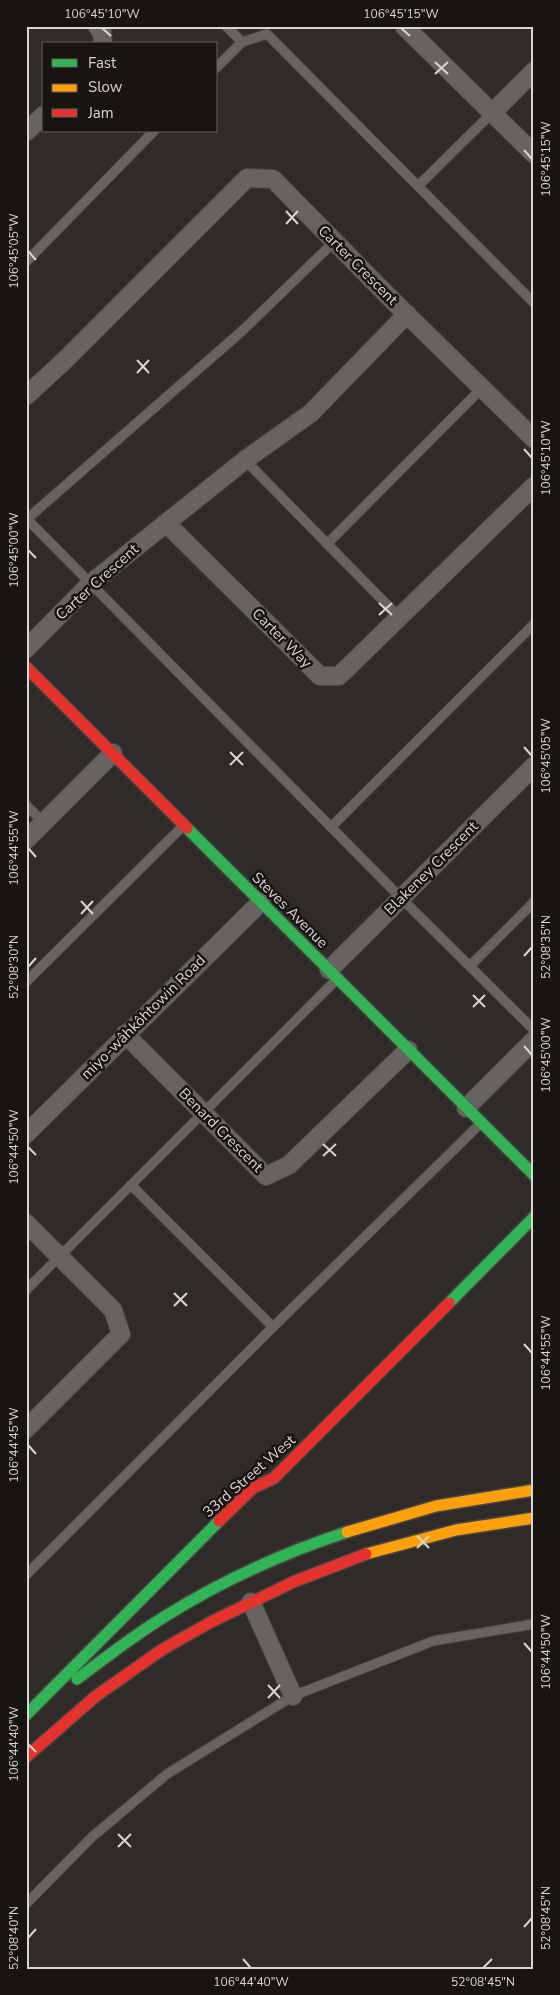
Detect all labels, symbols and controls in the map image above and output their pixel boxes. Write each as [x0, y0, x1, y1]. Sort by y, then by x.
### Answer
text: 106°45'10"W [64, 6, 140, 22]
text: 106°45'15"W [363, 6, 439, 22]
legend [42, 42, 218, 132]
text: Fast [88, 53, 117, 73]
text: Slow [88, 77, 123, 97]
text: Jam [87, 103, 114, 123]
text: 106°45'15"W [538, 121, 554, 197]
text: 106°45'05"W [6, 213, 22, 289]
street label: Carter Crescent [314, 221, 403, 310]
text: 106°45'10"W [538, 420, 554, 496]
text: 106°45'00"W [6, 512, 22, 588]
street label: Carter Crescent [51, 539, 143, 625]
street label: Carter Way [248, 604, 317, 673]
text: 106°45'05"W [538, 718, 554, 794]
text: 106°44'55"W [6, 810, 22, 886]
street label: Blakeney Crescent [380, 816, 483, 919]
street label: Steves Avenue [248, 868, 332, 952]
text: 52°08'35"N [538, 915, 554, 979]
text: 52°08'30"N [6, 935, 22, 999]
street label: miyo-wâhkôhtowin Road [76, 950, 210, 1084]
text: 106°45'00"W [538, 1017, 554, 1093]
street label: Benard Crescent [174, 1083, 268, 1177]
text: 106°44'50"W [6, 1109, 22, 1185]
text: 106°44'55"W [538, 1315, 554, 1391]
text: 106°44'45"W [6, 1407, 22, 1483]
street label: 33rd Street West [198, 1430, 300, 1522]
text: 106°44'50"W [538, 1614, 554, 1690]
text: 106°44'40"W [6, 1706, 22, 1782]
text: 52°08'45"N [538, 1886, 554, 1950]
text: 52°08'40"N [6, 1906, 22, 1970]
text: 106°44'40"W [213, 1974, 289, 1990]
text: 52°08'45"N [451, 1974, 515, 1990]

